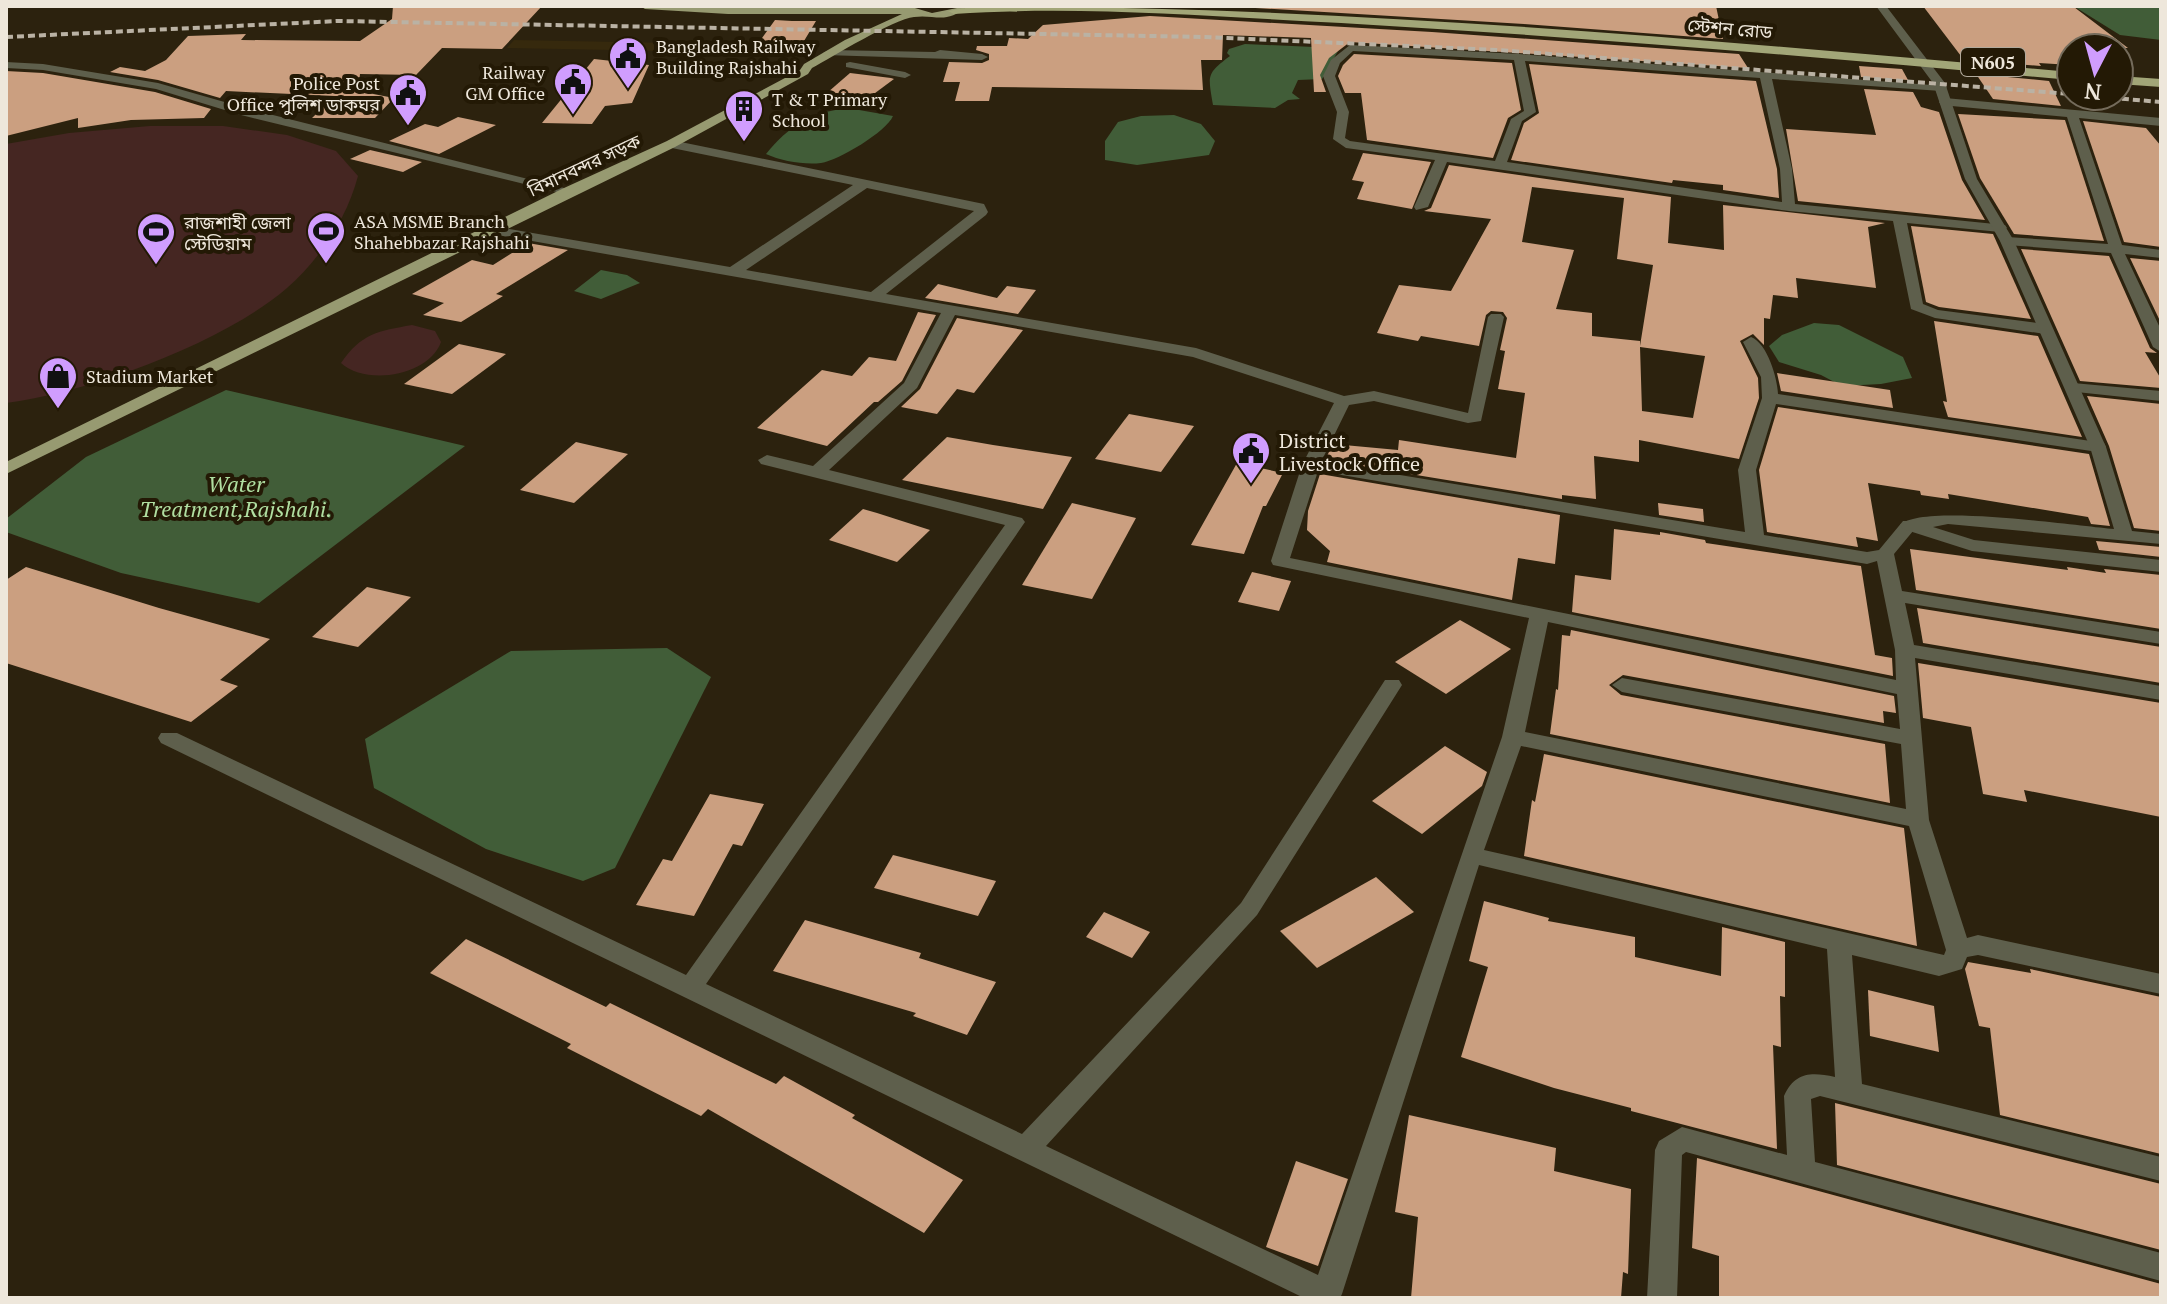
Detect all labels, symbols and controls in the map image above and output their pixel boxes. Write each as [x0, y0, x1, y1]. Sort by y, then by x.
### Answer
street label: স্টেশন রোড [1687, 12, 1774, 44]
north arrow [2055, 32, 2135, 112]
place label: Bangladesh Railway Building Rajshahi [656, 34, 816, 79]
public building icon: Bangladesh Railway Building Rajshahi [607, 35, 649, 90]
road number: N605 [1961, 48, 2025, 76]
place label: Railway GM Office [465, 60, 546, 105]
public building icon: Railway GM Office [552, 61, 594, 116]
place label: Police Post Office পুলিশ ডাকঘর [227, 71, 380, 116]
public building icon: Police Post Office পুলিশ ডাকঘর [387, 72, 429, 127]
text: N [2083, 77, 2103, 108]
place label: T & T Primary School [772, 87, 888, 132]
building icon: T & T Primary School [723, 88, 765, 143]
street label: বিমানবন্দর সড়ক [523, 128, 645, 202]
place label: ASA MSME Branch Shahebbazar Rajshahi [354, 209, 530, 254]
place label: রাজশাহী জেলা স্টেডিয়াম [183, 210, 291, 255]
sports icon: ASA MSME Branch Shahebbazar Rajshahi [305, 210, 347, 265]
sports icon: রাজশাহী জেলা স্টেডিয়াম [135, 211, 177, 266]
shop icon: Stadium Market [37, 355, 79, 410]
place label: Stadium Market [86, 364, 214, 388]
place label: District Livestock Office [1279, 427, 1420, 477]
public building icon: District Livestock Office [1230, 430, 1272, 485]
water label: Water Treatment,Rajshahi. [140, 469, 332, 523]

